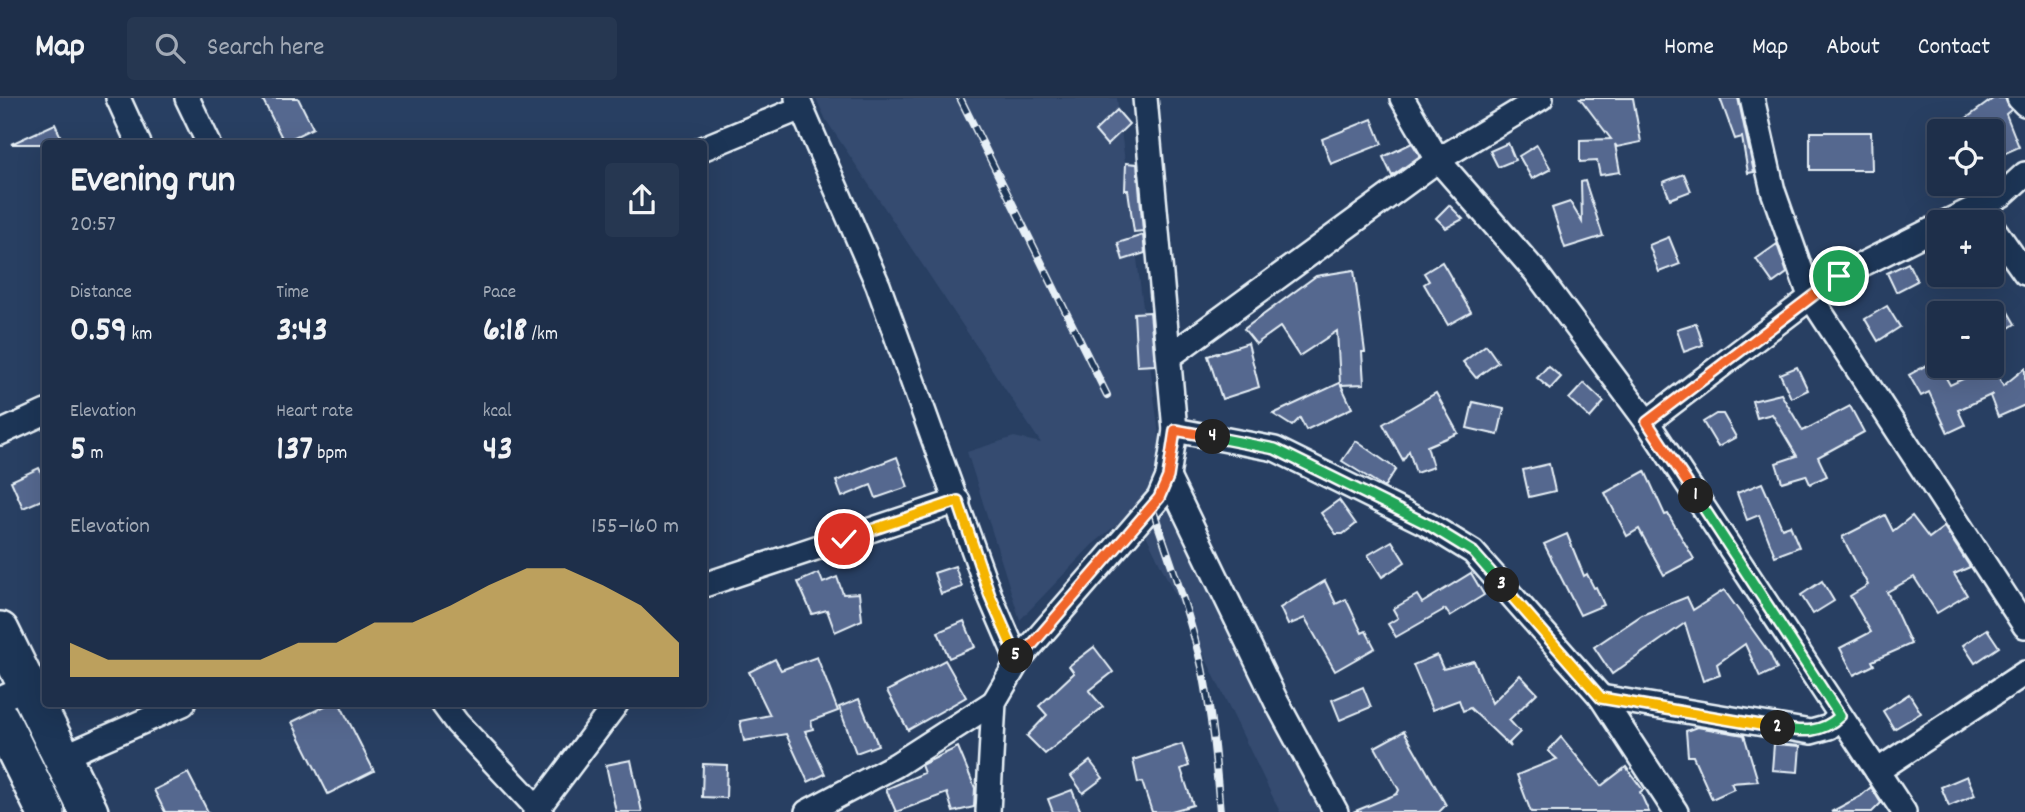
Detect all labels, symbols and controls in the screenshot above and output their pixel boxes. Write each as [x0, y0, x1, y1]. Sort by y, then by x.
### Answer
search box [127, 17, 617, 80]
text: Map [35, 25, 85, 72]
icon: search [151, 29, 189, 67]
text: Search here [207, 30, 325, 67]
text: Home [1664, 31, 1714, 65]
text: Map [1752, 31, 1788, 65]
text: About [1826, 31, 1880, 65]
text: Contact [1918, 31, 1990, 65]
map controls [1927, 119, 2004, 378]
button: locate [1927, 119, 2004, 196]
text: Evening run [70, 155, 235, 210]
button: share [605, 163, 679, 237]
text: 20:57 [70, 209, 116, 242]
button: + [1927, 210, 2004, 287]
pin [1809, 246, 1869, 306]
icon: arrive [1820, 257, 1858, 295]
text: Distance [70, 280, 132, 307]
text: Time [276, 280, 309, 307]
text: Pace [483, 280, 516, 307]
button: − [1927, 301, 2004, 378]
text: 0.59 [70, 307, 127, 357]
text: 3:43 [276, 307, 328, 357]
text: 6:18 [483, 307, 527, 357]
text: km [127, 322, 152, 349]
text: /km [527, 322, 558, 349]
text: Elevation [70, 399, 136, 426]
text: Heart rate [276, 399, 353, 426]
text: kcal [483, 399, 512, 426]
pin: 4 [1196, 420, 1230, 454]
text: 4 [1209, 423, 1216, 450]
text: 5 [70, 426, 86, 476]
text: 137 [276, 426, 313, 476]
text: 43 [483, 426, 513, 476]
text: m [86, 441, 104, 468]
text: bpm [313, 441, 347, 468]
pin: 1 [1678, 478, 1714, 514]
text: 1 [1693, 482, 1698, 509]
pin [814, 509, 874, 569]
text: Elevation [70, 511, 150, 544]
text: 155–160 m [591, 511, 679, 544]
icon: check [825, 520, 863, 558]
pin: 3 [1484, 568, 1520, 602]
text: 3 [1497, 571, 1506, 598]
pin: 5 [998, 638, 1034, 674]
text: 5 [1011, 642, 1020, 669]
pin: 2 [1760, 710, 1796, 746]
text: 2 [1773, 714, 1782, 741]

